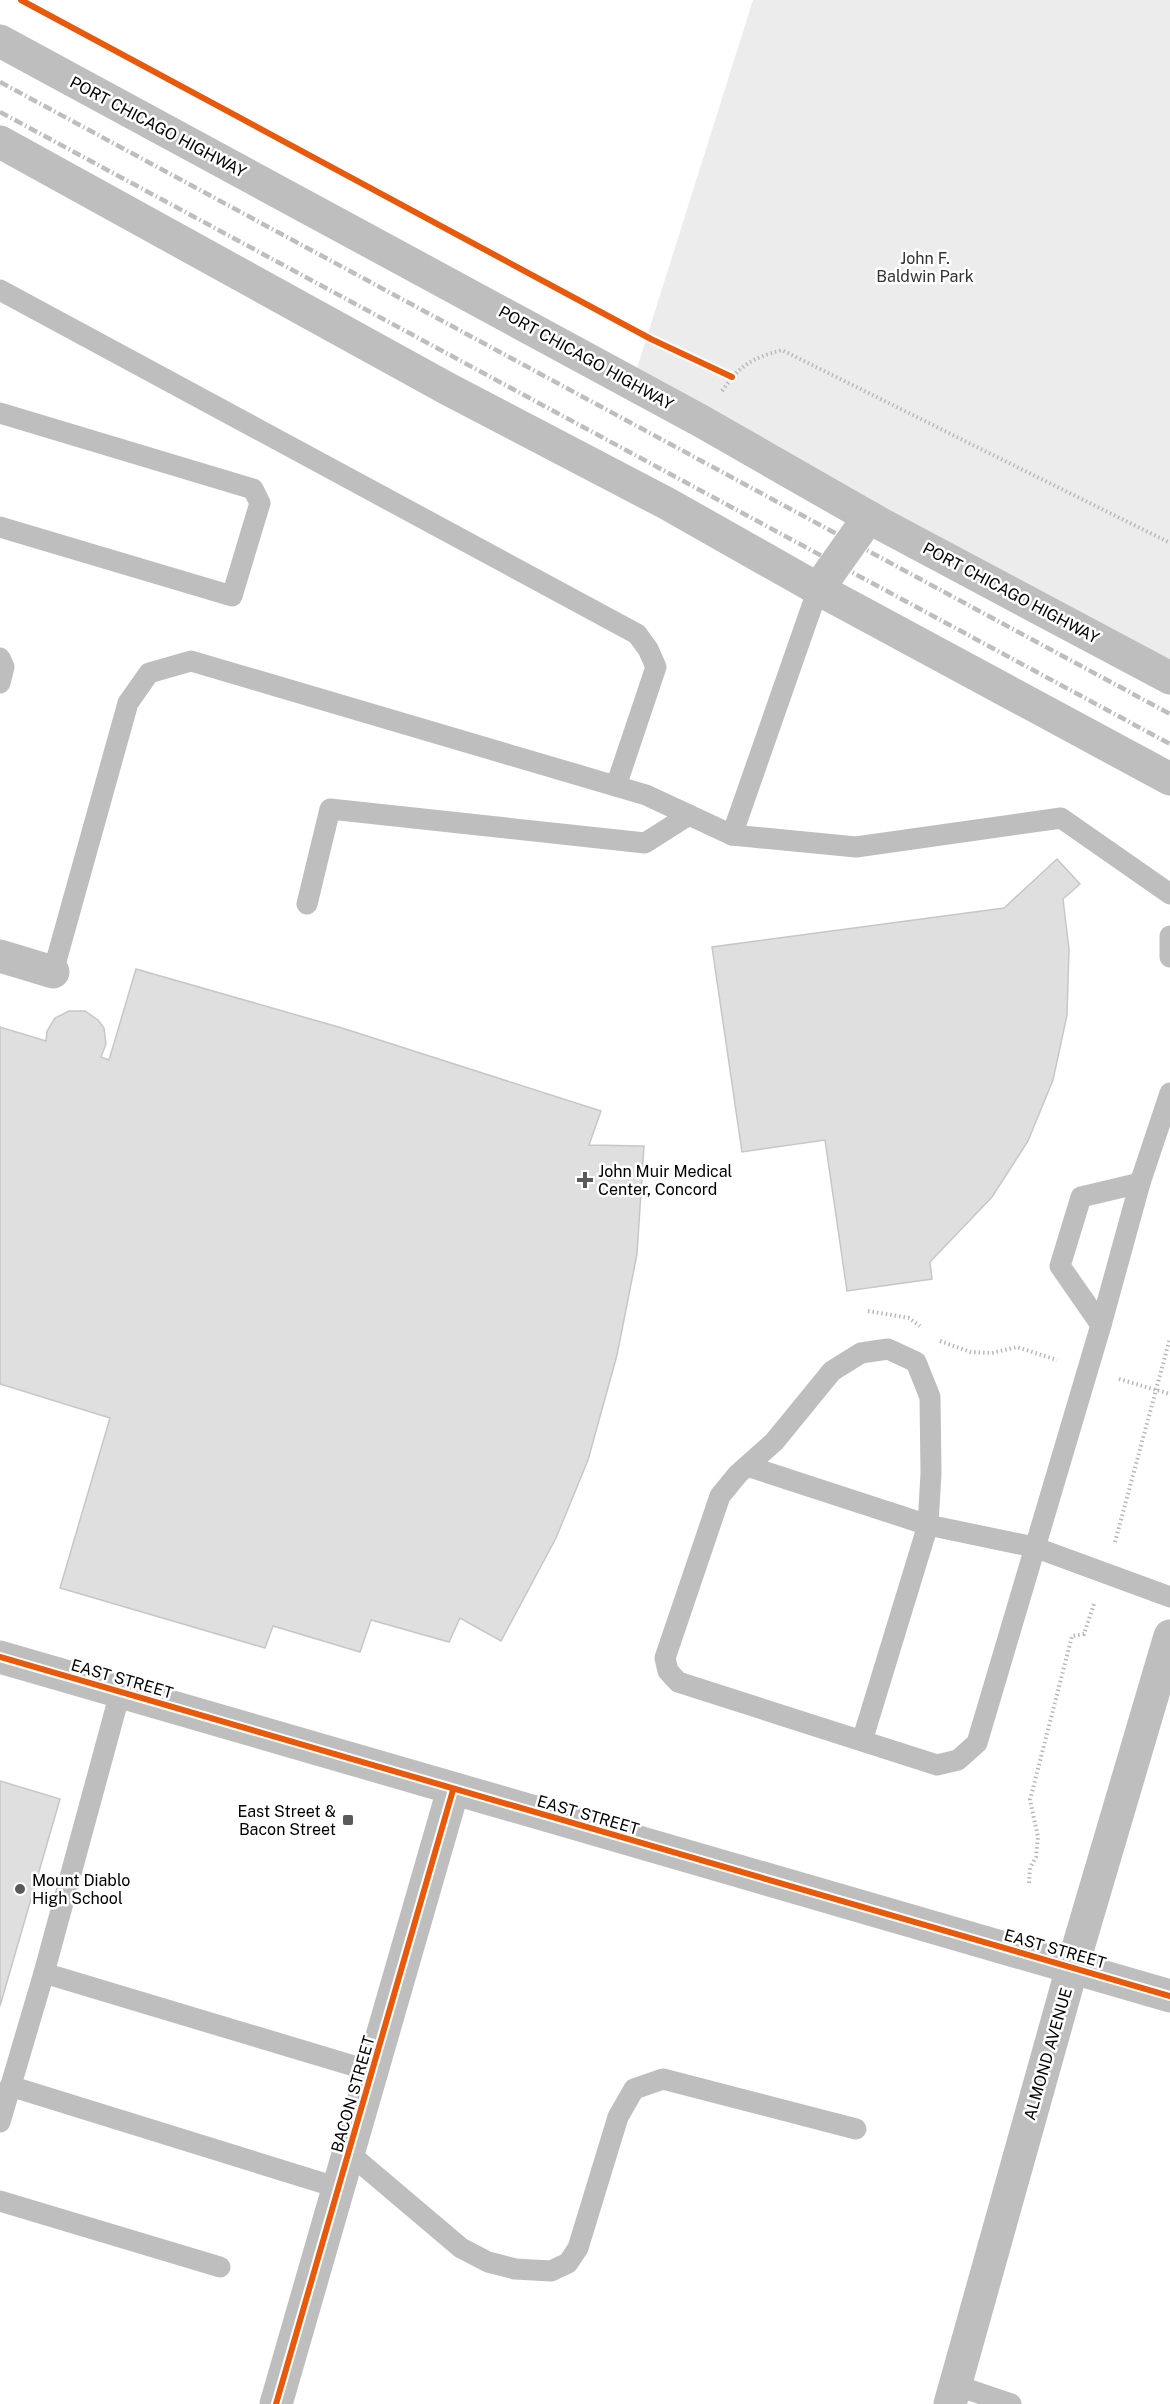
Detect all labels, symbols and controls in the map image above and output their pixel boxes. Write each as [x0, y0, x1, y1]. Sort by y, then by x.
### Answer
street label: PORT CHICAGO HIGHWAY [67, 72, 250, 182]
park label: John F. Baldwin Park [876, 249, 974, 286]
street label: PORT CHICAGO HIGHWAY [495, 302, 677, 414]
street label: PORT CHICAGO HIGHWAY [920, 538, 1103, 648]
place label: John Muir Medical Center, Concord [598, 1162, 733, 1199]
marker: John Muir Medical Center, Concord [576, 1171, 594, 1189]
street label: EAST STREET [69, 1655, 176, 1703]
street label: EAST STREET [535, 1791, 642, 1839]
place label: East Street & Bacon Street [237, 1802, 336, 1839]
marker: East Street & Bacon Street [341, 1813, 355, 1827]
place label: Mount Diablo High School [32, 1871, 130, 1908]
marker: Mount Diablo High School [13, 1882, 27, 1896]
street label: EAST STREET [1002, 1925, 1109, 1973]
street label: ALMOND AVENUE [1020, 1986, 1076, 2122]
street label: BACON STREET [327, 2033, 379, 2155]

